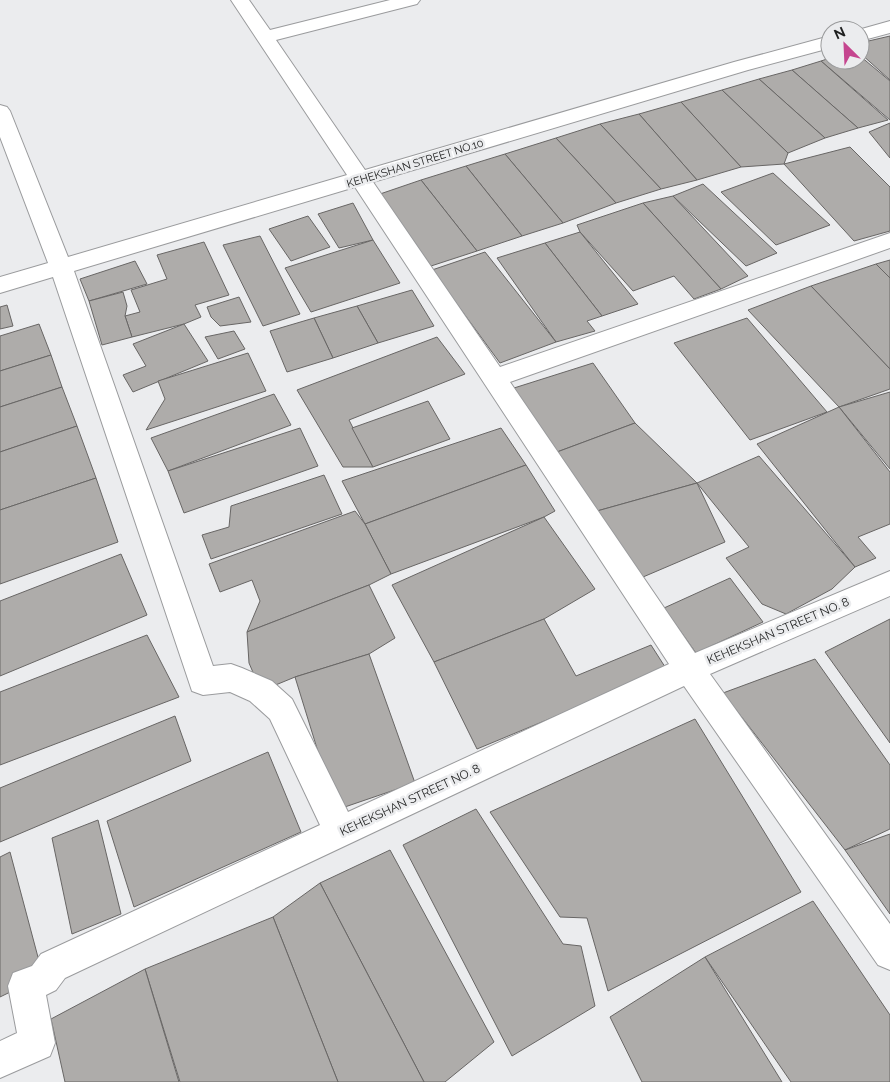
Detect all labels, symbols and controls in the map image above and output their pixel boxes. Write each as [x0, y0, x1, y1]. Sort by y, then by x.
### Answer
north arrow [820, 20, 870, 70]
text: N [832, 24, 848, 43]
street label: KEHEKSHAN STREET NO.10 [345, 136, 485, 191]
street label: KEHEKSHAN STREET NO. 8 [705, 595, 851, 667]
street label: KEHEKSHAN STREET NO. 8 [338, 761, 482, 839]

